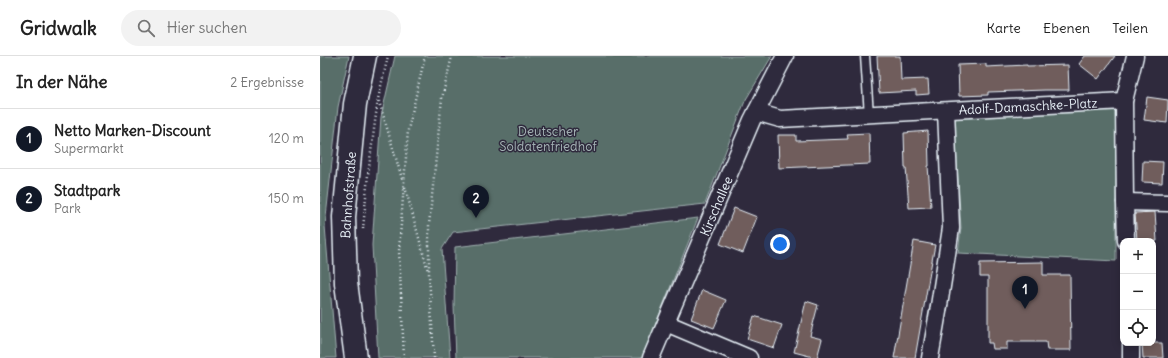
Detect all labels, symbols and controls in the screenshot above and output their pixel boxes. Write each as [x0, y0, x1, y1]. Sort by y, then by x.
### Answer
search box [121, 10, 401, 46]
text: Gridwalk [20, 16, 97, 40]
icon: search [135, 17, 157, 39]
text: Hier suchen [167, 18, 247, 37]
text: Karte [987, 19, 1021, 37]
text: Ebenen [1043, 19, 1090, 37]
text: Teilen [1112, 19, 1148, 37]
text: In der Nähe [16, 71, 108, 93]
text: 2 Ergebnisse [230, 74, 304, 91]
street label: Adolf-Damaschke-Platz [958, 94, 1098, 119]
text: Netto Marken-Discount [54, 121, 211, 140]
park label: Deutscher Soldatenfriedhof [499, 123, 597, 155]
text: 1 [26, 130, 32, 147]
text: 120 m [269, 130, 304, 147]
text: Supermarkt [54, 140, 124, 157]
street label: Bahnhofstraße [337, 151, 360, 239]
street label: Kirschallee [696, 174, 737, 239]
text: Stadtpark [54, 181, 120, 200]
pin: 2 [463, 185, 489, 218]
text: 2 [25, 190, 33, 207]
text: 150 m [268, 190, 304, 207]
text: Park [54, 200, 81, 217]
your location [770, 234, 790, 254]
map controls [1120, 238, 1156, 346]
button: + [1120, 238, 1156, 274]
button: − [1120, 274, 1156, 310]
pin: 1 [1012, 276, 1038, 309]
button: locate [1120, 310, 1156, 346]

